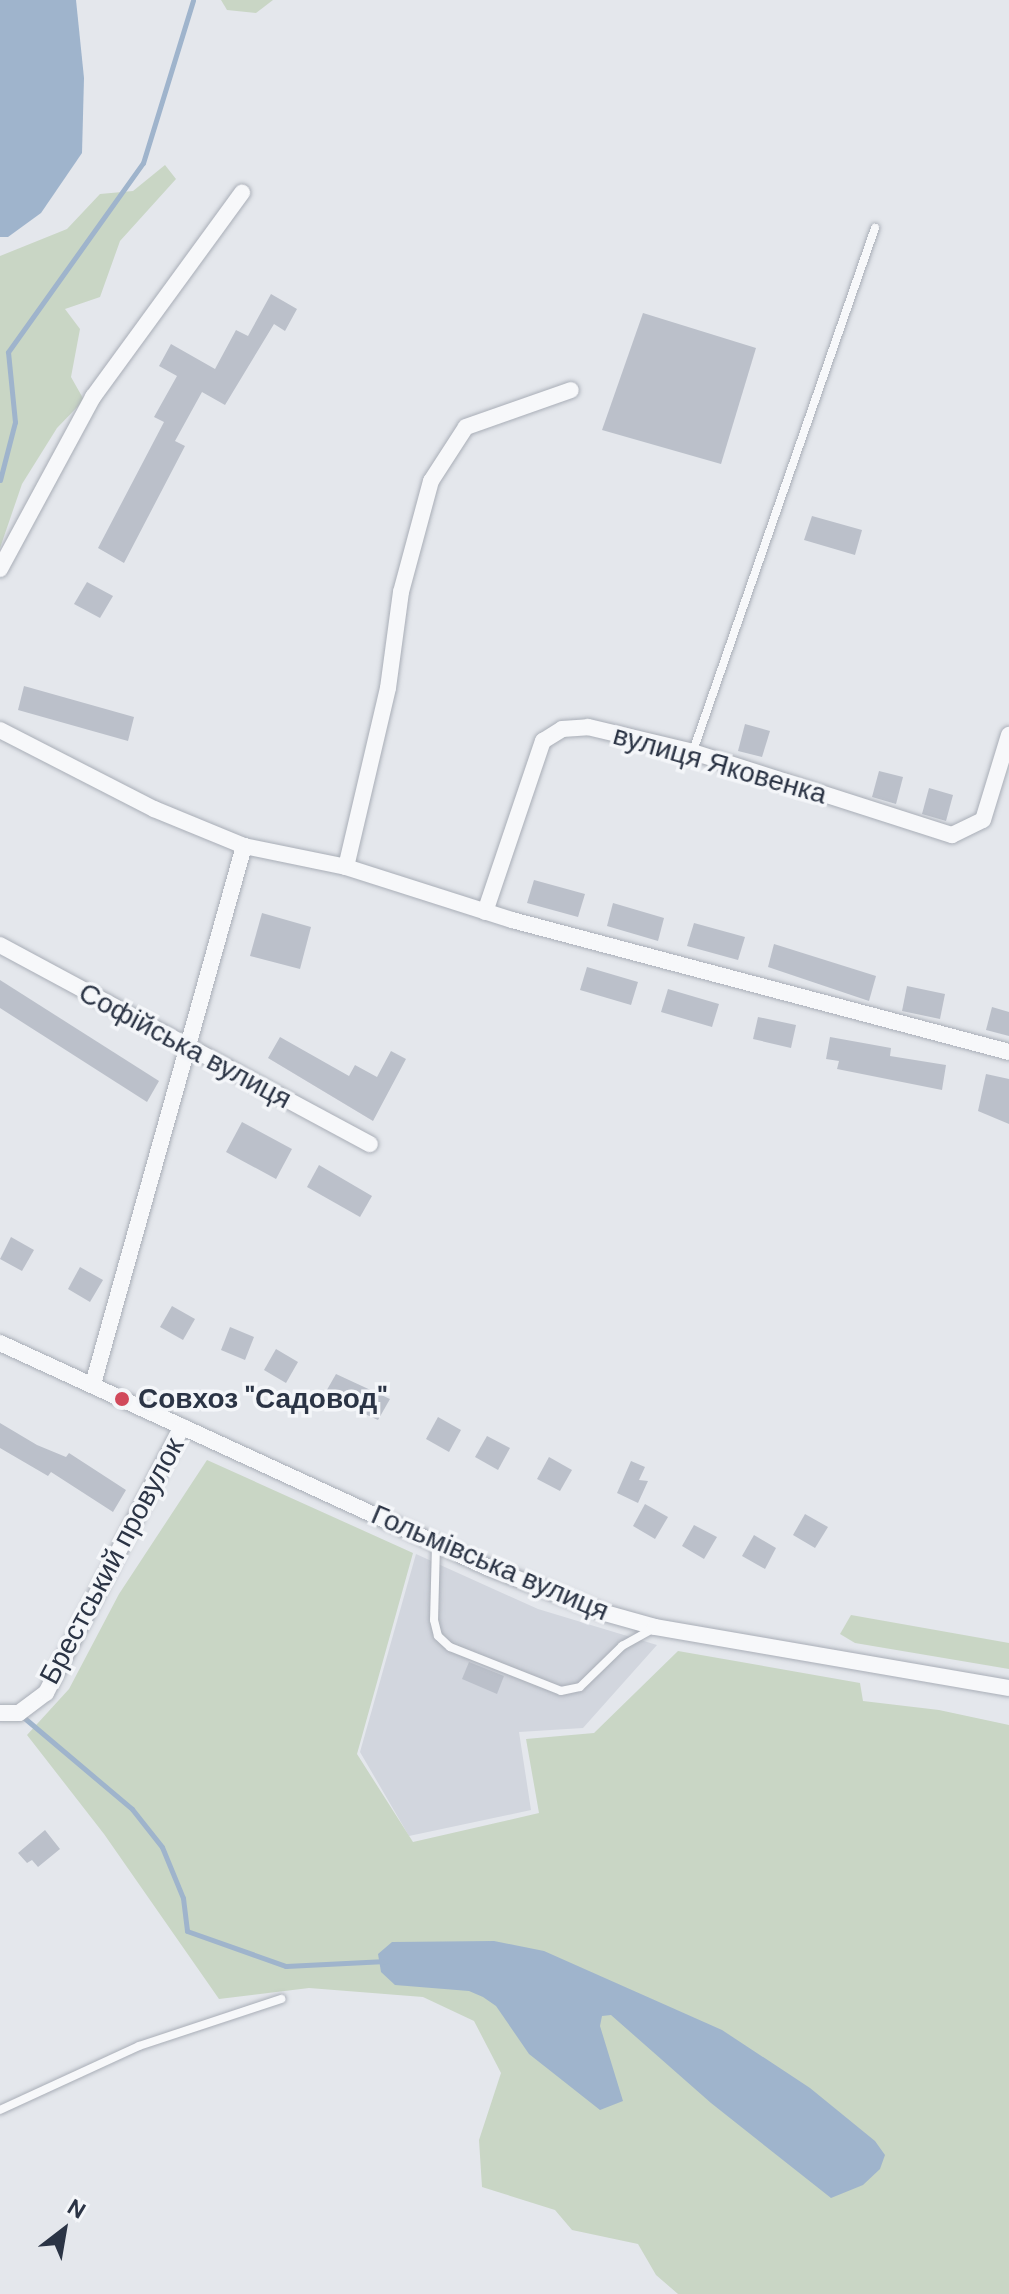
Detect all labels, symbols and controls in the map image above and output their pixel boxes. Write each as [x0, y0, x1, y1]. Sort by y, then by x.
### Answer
street label: вулиця Яковенка [609, 718, 831, 812]
street label: Софійська вулиця [73, 976, 297, 1116]
place label: Совхоз "Садовод" [138, 1382, 388, 1416]
marker: Совхоз "Садовод" [113, 1390, 131, 1408]
street label: Брестський провулок [33, 1432, 191, 1690]
street label: Гольмівська вулиця [366, 1498, 614, 1628]
north arrow [24, 2190, 104, 2270]
text: N [62, 2192, 91, 2226]

